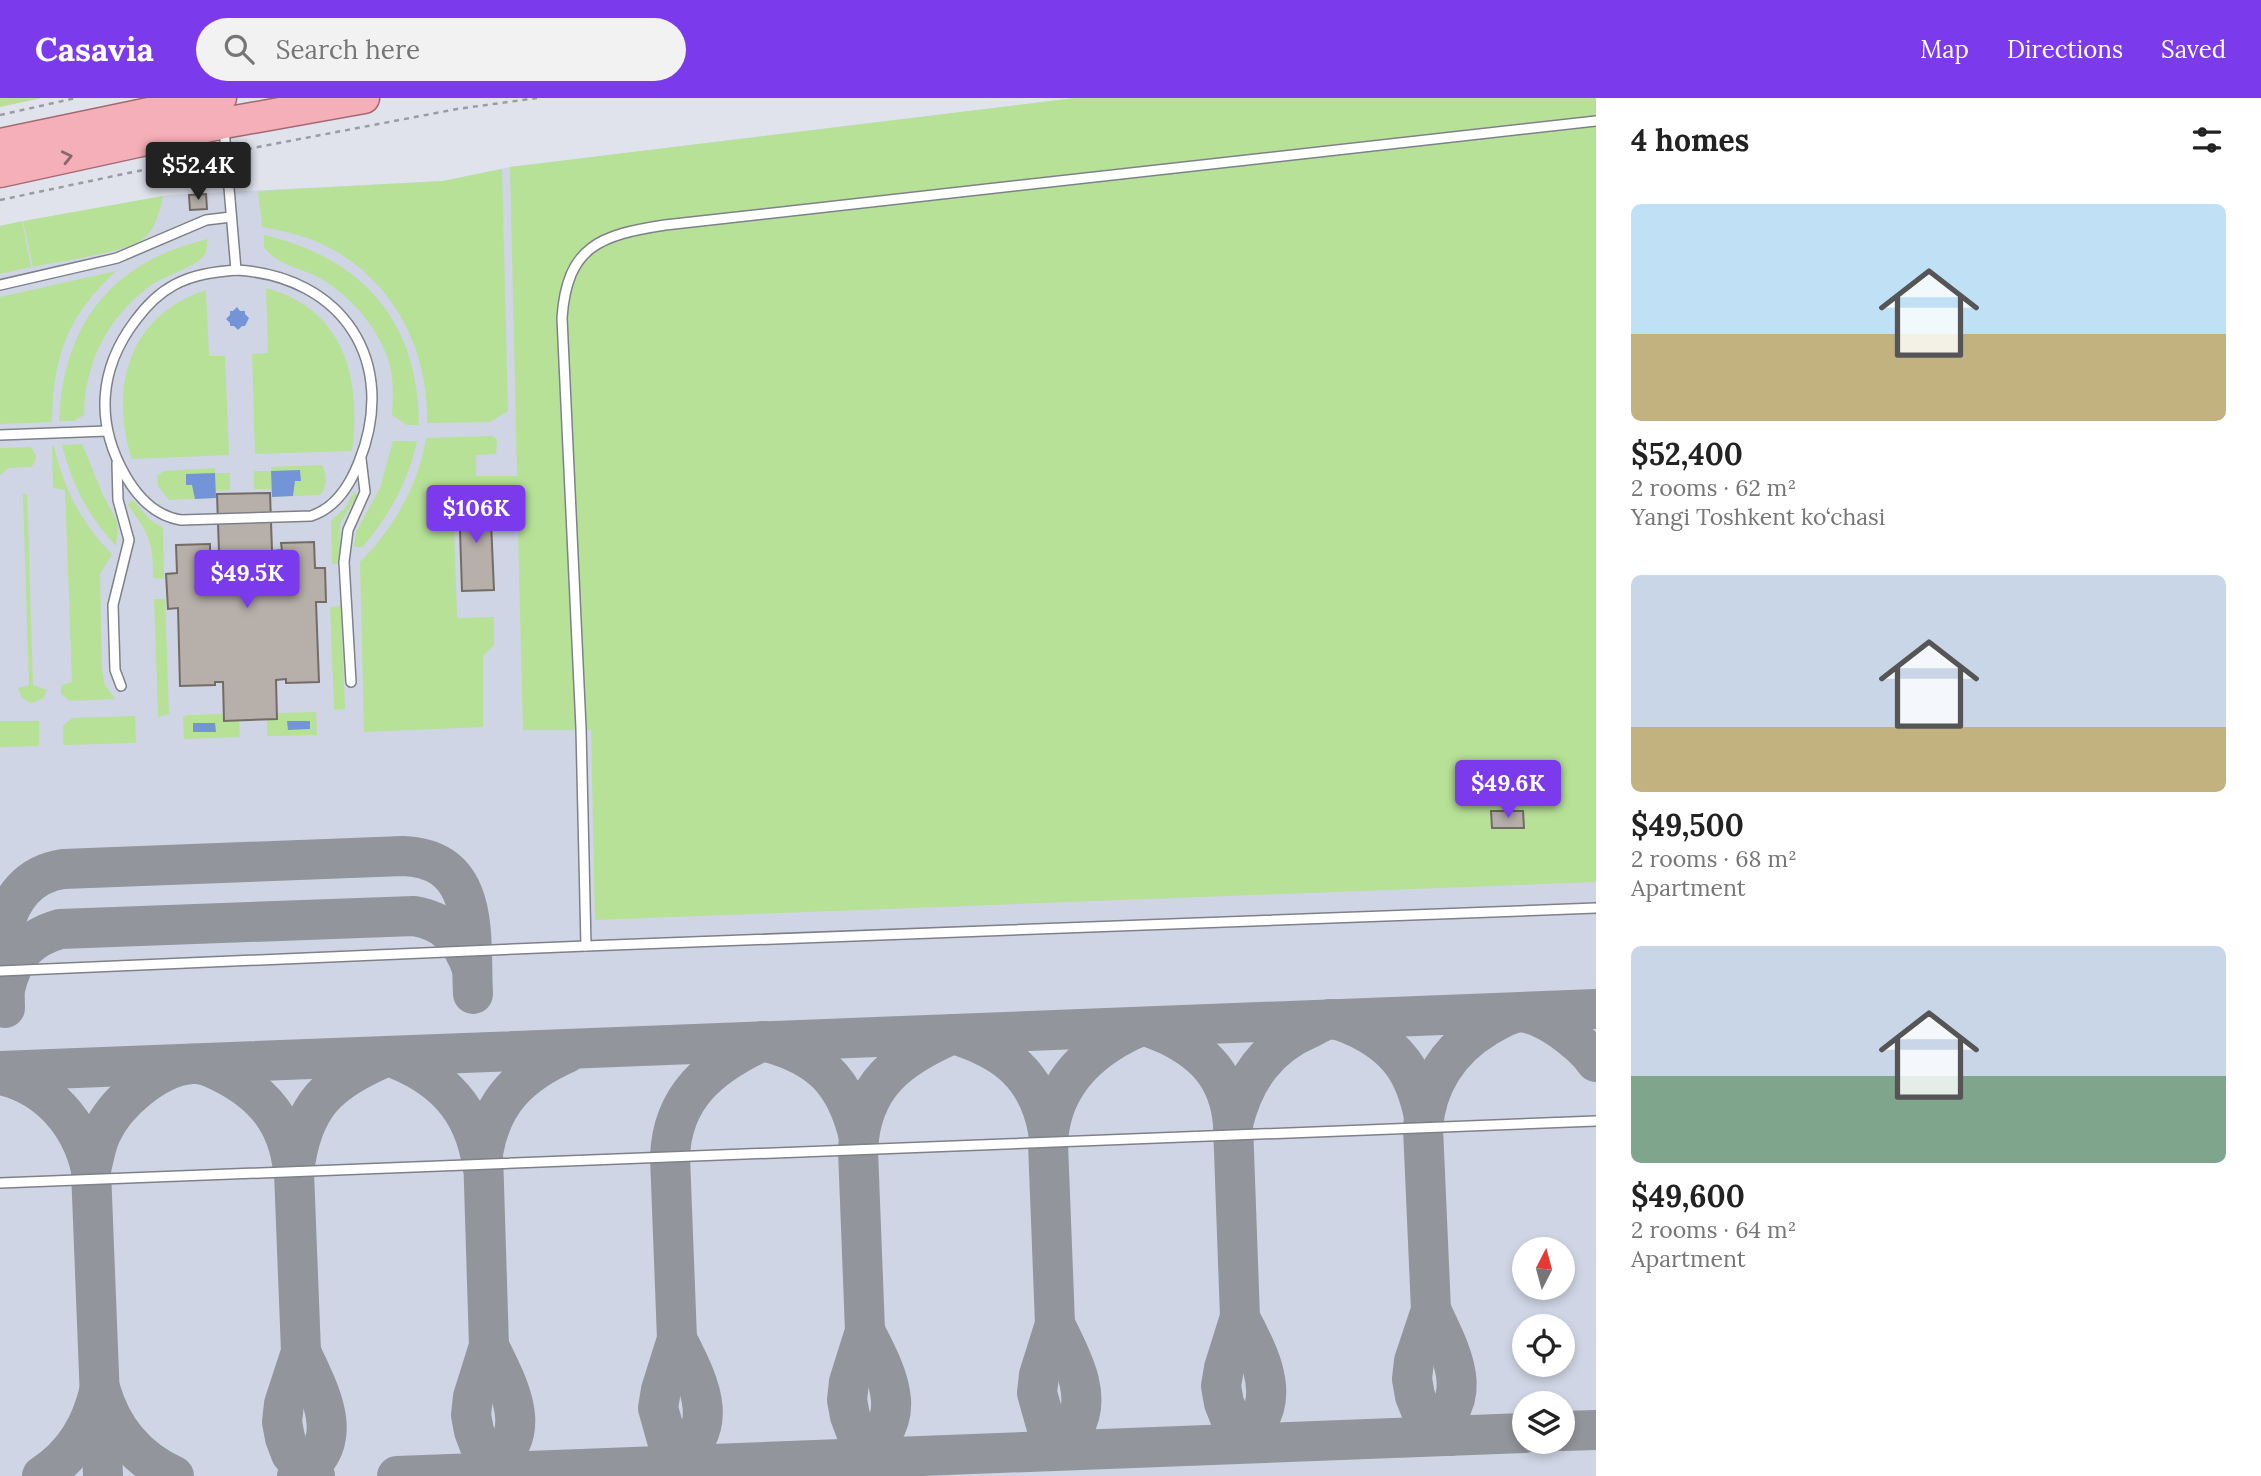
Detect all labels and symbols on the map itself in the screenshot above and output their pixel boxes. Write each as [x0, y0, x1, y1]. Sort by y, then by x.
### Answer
pin: $52.4K [141, 142, 255, 202]
one-way arrow [60, 150, 72, 165]
pin: $106K [427, 486, 525, 545]
pin: $49.5K [190, 550, 304, 610]
pin: $49.6K [1451, 760, 1565, 820]
north arrow [1512, 1237, 1575, 1300]

